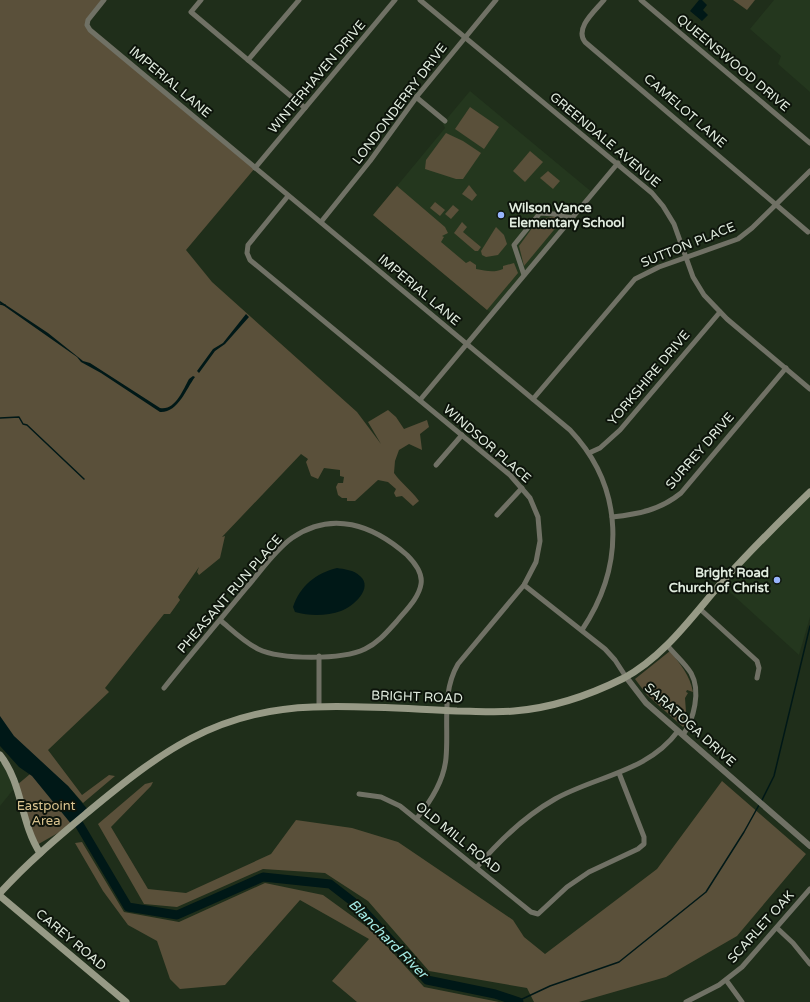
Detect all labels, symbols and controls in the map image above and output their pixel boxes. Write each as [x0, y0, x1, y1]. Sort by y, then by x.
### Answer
street label: QUEENSWOOD DRIVE [673, 11, 793, 115]
street label: WINTERHAVEN DRIVE [265, 17, 369, 137]
street label: LONDONDERRY DRIVE [349, 40, 451, 168]
street label: IMPERIAL LANE [126, 43, 214, 121]
street label: CAMELOT LANE [640, 71, 730, 151]
street label: GREENDALE AVENUE [546, 89, 664, 191]
place label: Wilson Vance Elementary School [509, 200, 624, 231]
marker: Wilson Vance Elementary School [496, 210, 506, 220]
street label: SUTTON PLACE [638, 219, 738, 271]
street label: IMPERIAL LANE [375, 251, 463, 329]
street label: YORKSHIRE DRIVE [605, 327, 693, 429]
street label: WINDSOR PLACE [440, 402, 534, 486]
street label: SURREY DRIVE [662, 409, 738, 493]
street label: PHEASANT RUN PLACE [174, 531, 286, 657]
place label: Bright Road Church of Christ [669, 565, 769, 596]
marker: Bright Road Church of Christ [772, 575, 782, 585]
street label: SARATOGA DRIVE [641, 680, 739, 770]
street label: BRIGHT ROAD [371, 687, 463, 707]
park label: Eastpoint Area [17, 798, 75, 829]
street label: OLD MILL ROAD [412, 799, 504, 877]
street label: SCARLET OAK [724, 887, 798, 966]
water label: Blanchard River [345, 896, 432, 983]
street label: CAREY ROAD [33, 906, 110, 974]

